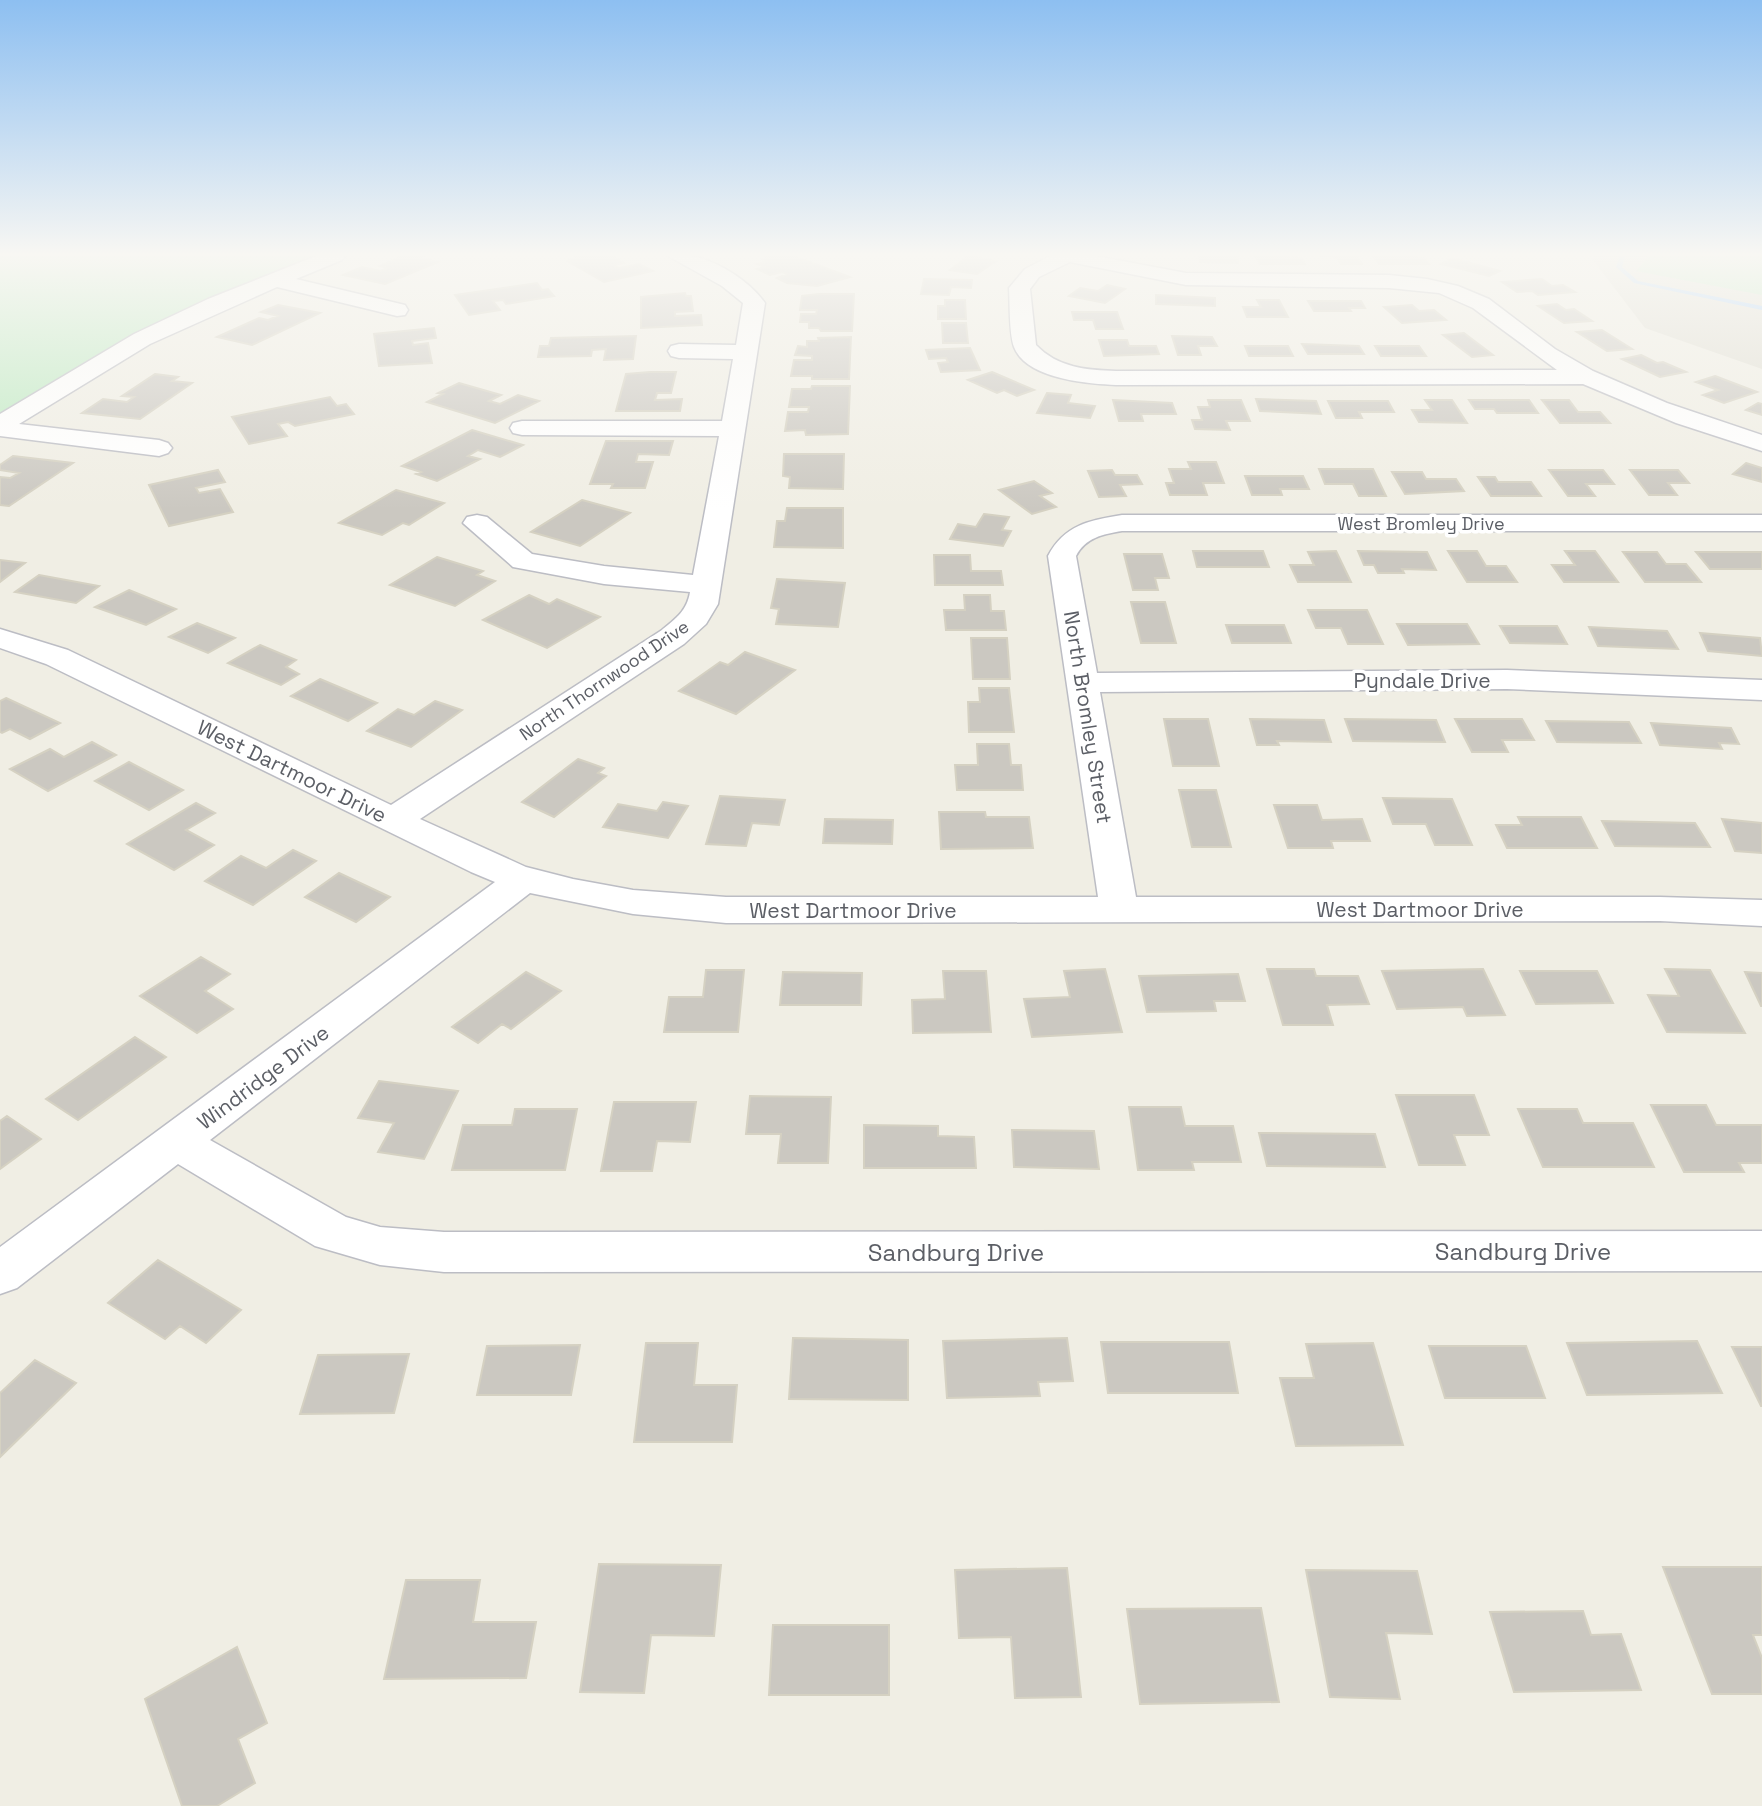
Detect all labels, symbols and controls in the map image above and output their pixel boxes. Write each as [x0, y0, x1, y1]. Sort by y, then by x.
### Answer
street label: West Bromley Drive [1337, 512, 1505, 535]
street label: North Bromley Street [1058, 609, 1118, 825]
street label: North Thornwood Drive [515, 615, 693, 745]
street label: Pyndale Drive [1353, 667, 1491, 694]
street label: West Dartmoor Drive [193, 713, 391, 829]
street label: West Dartmoor Drive [1316, 896, 1524, 923]
street label: West Dartmoor Drive [749, 897, 957, 924]
street label: Windridge Drive [192, 1019, 334, 1135]
street label: Sandburg Drive [1435, 1236, 1611, 1267]
street label: Sandburg Drive [868, 1237, 1044, 1268]

